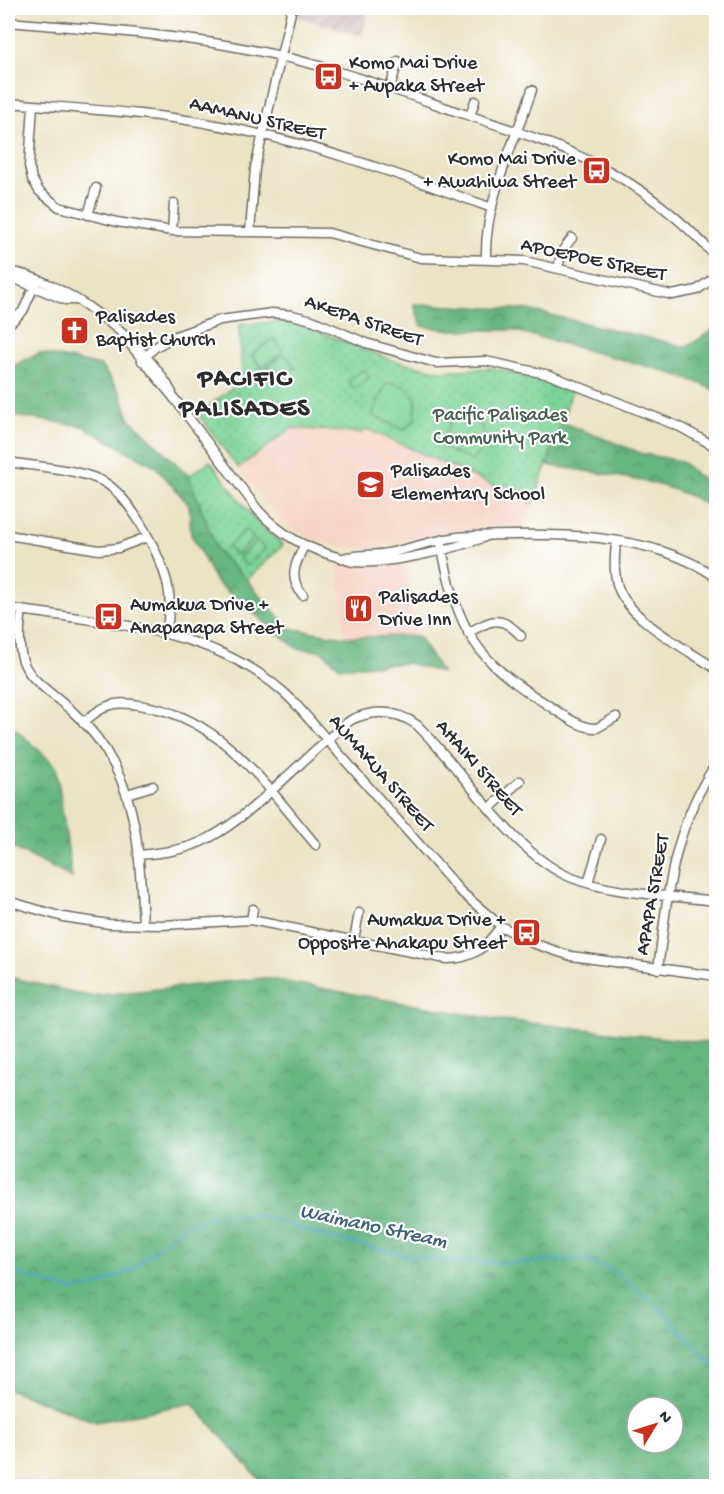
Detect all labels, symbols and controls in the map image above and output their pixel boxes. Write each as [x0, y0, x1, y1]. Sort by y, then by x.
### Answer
place label: Komo Mai Drive + Aupaka Street [349, 53, 486, 99]
bus stop icon: Komo Mai Drive + Aupaka Street [312, 60, 344, 92]
street label: AAMANU STREET [187, 93, 328, 147]
place label: Komo Mai Drive + Awahiwa Street [423, 149, 578, 195]
bus stop icon: Komo Mai Drive + Awahiwa Street [581, 155, 613, 187]
street label: APOEPOE STREET [518, 234, 669, 288]
street label: AKEPA STREET [301, 291, 426, 353]
place label: Palisades Baptist Church [95, 307, 216, 353]
church icon: Palisades Baptist Church [59, 314, 91, 346]
district label: PACIFIC PALISADES [177, 365, 311, 426]
park label: Pacific Palisades Community Park [432, 405, 569, 451]
place label: Palisades Elementary School [390, 461, 545, 507]
school or university icon: Palisades Elementary School [354, 468, 386, 500]
place label: Palisades Drive Inn [377, 587, 458, 633]
restaurant icon: Palisades Drive Inn [342, 593, 374, 625]
place label: Aumakua Drive + Anapanapa Street [130, 595, 285, 641]
bus stop icon: Aumakua Drive + Anapanapa Street [93, 601, 125, 633]
street label: AUMAKUA STREET [323, 711, 438, 838]
street label: AHAIKI STREET [430, 716, 527, 823]
street label: APAPA STREET [632, 832, 676, 957]
place label: Aumakua Drive + Opposite Ahakapu Street [298, 910, 508, 956]
bus stop icon: Aumakua Drive + Opposite Ahakapu Street [511, 916, 543, 948]
water label: Waimano Stream [297, 1200, 449, 1256]
north arrow [625, 1395, 685, 1455]
text: N [653, 1408, 675, 1428]

